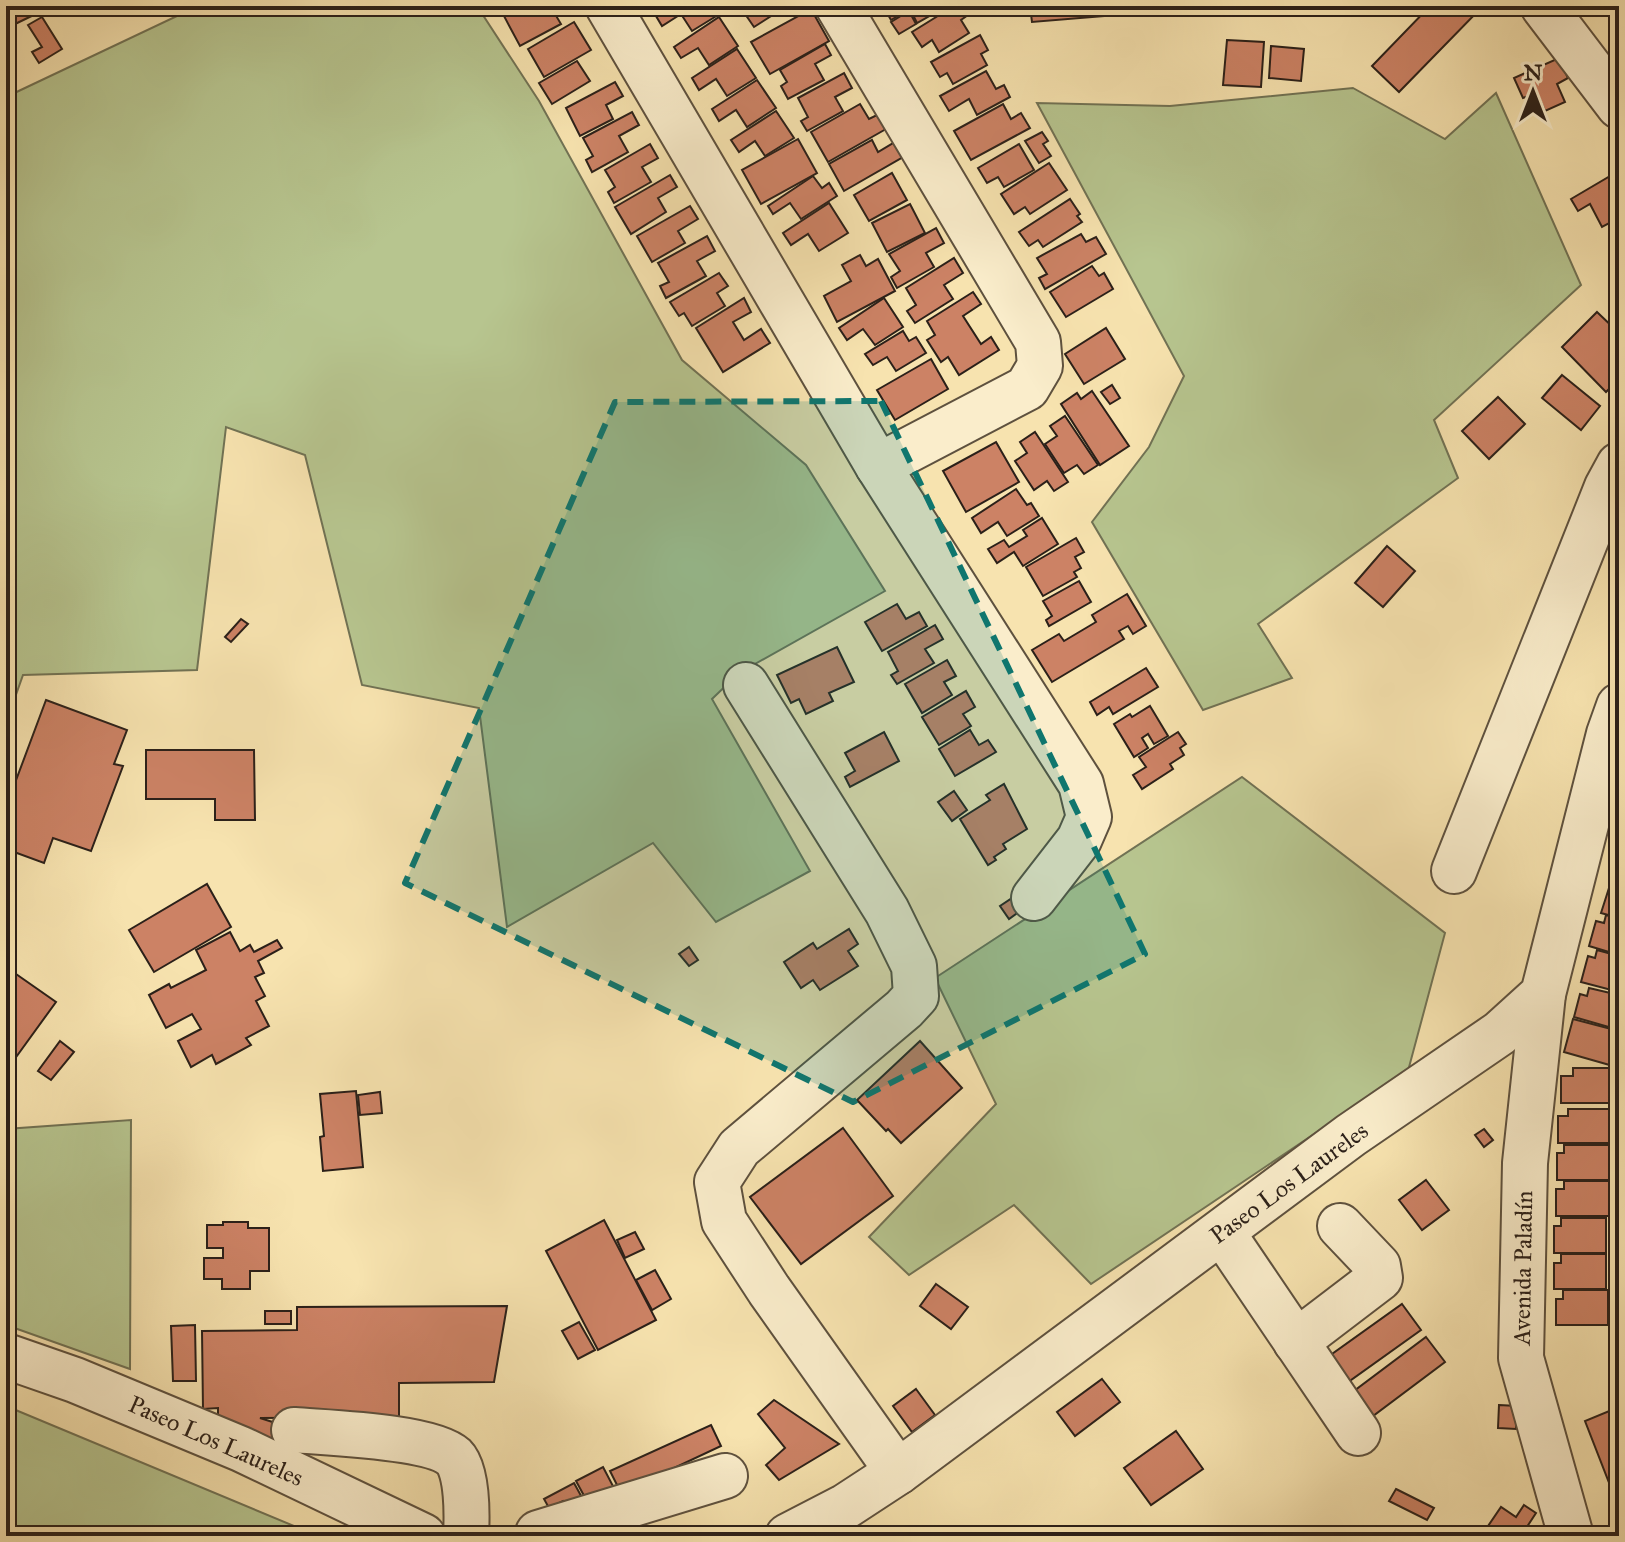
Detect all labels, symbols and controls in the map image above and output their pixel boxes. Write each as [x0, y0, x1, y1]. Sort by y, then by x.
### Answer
north arrow [1493, 52, 1573, 132]
text: N [1524, 59, 1543, 86]
street label: Paseo Los Laureles [1204, 1116, 1374, 1250]
street label: Avenida Paladín [1507, 1190, 1539, 1347]
street label: Paseo Los Laureles [124, 1389, 308, 1493]

